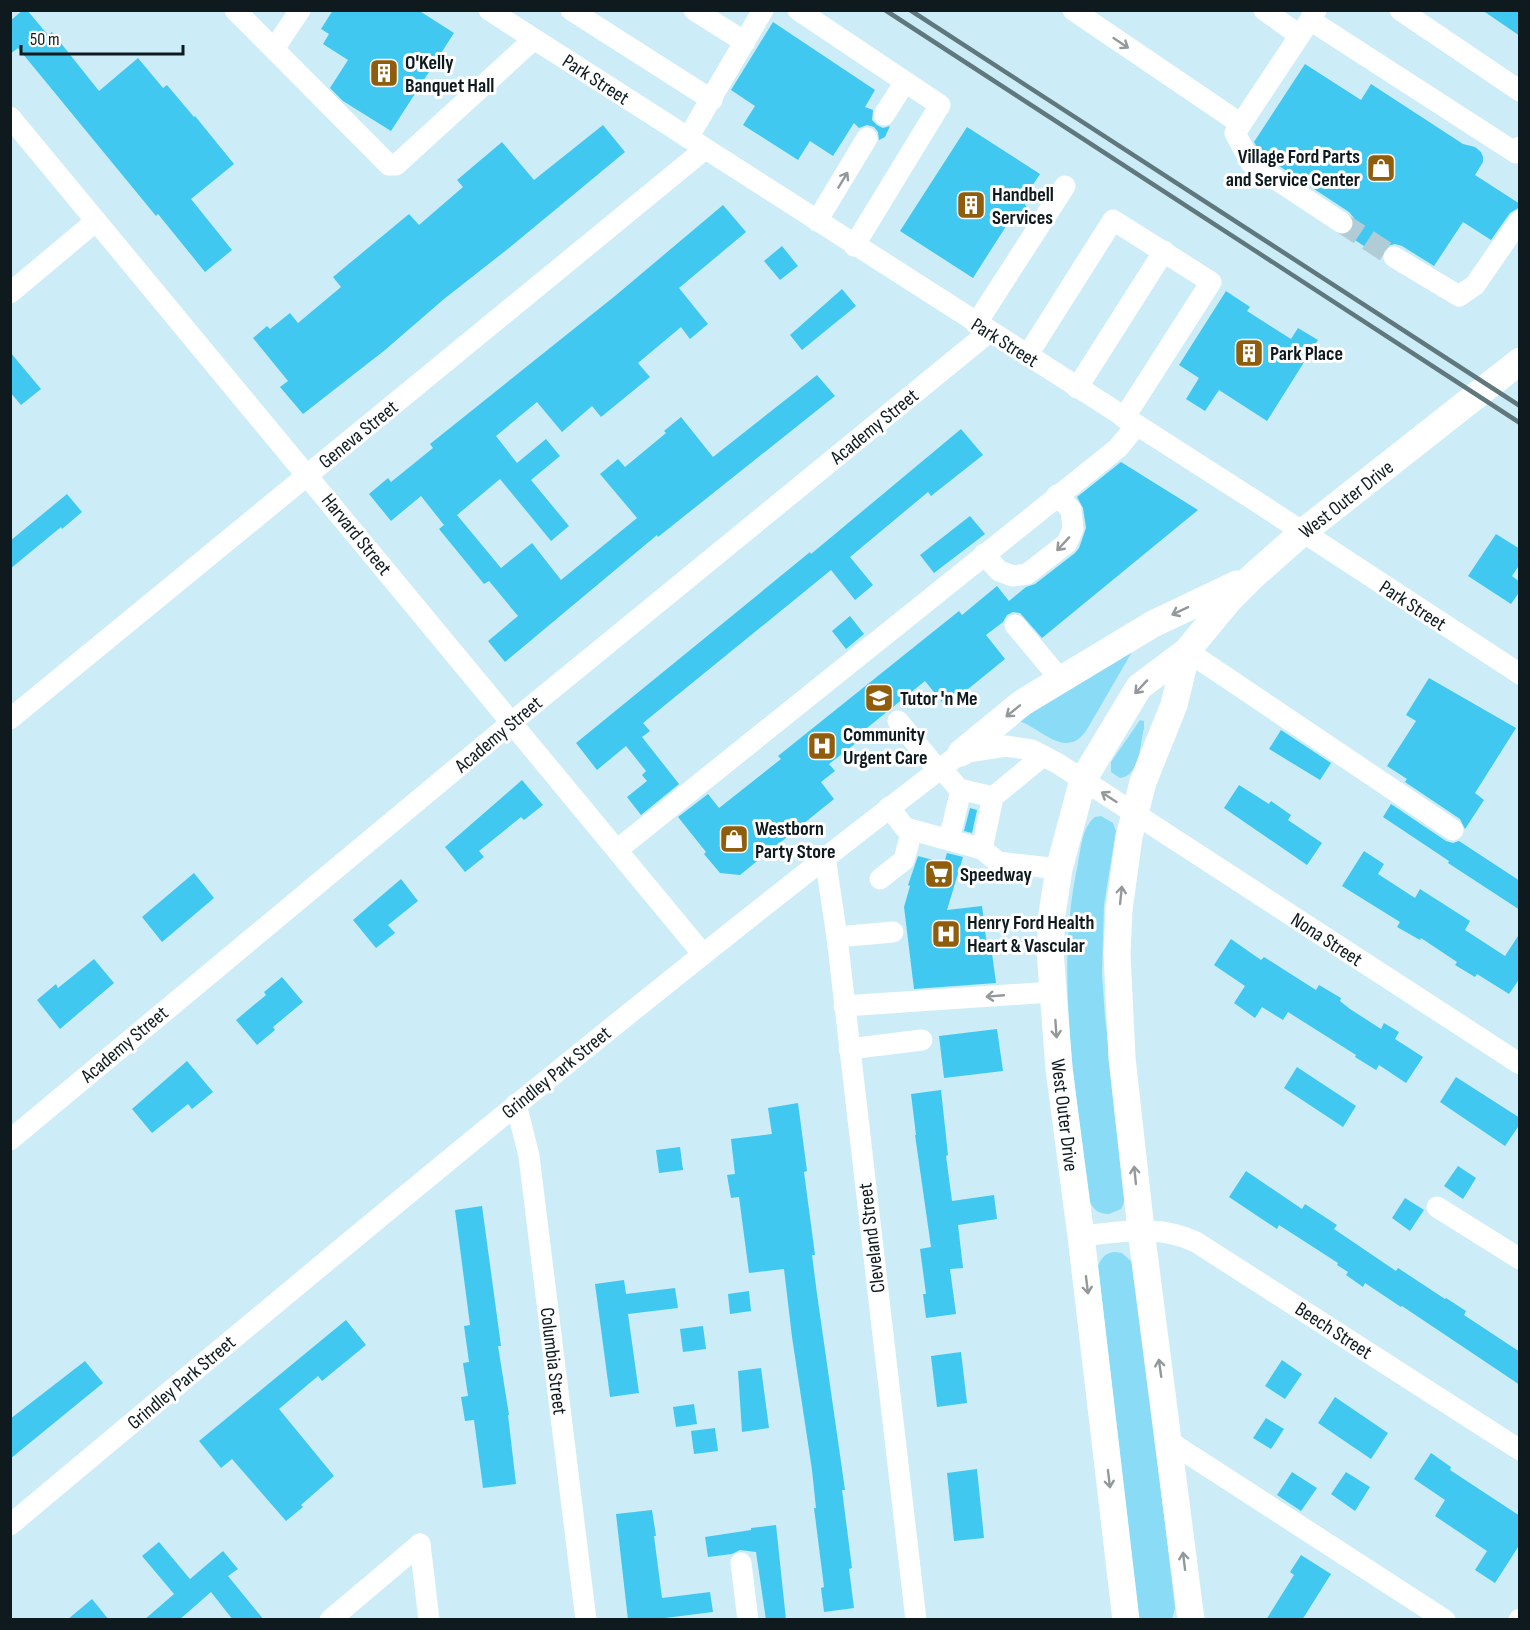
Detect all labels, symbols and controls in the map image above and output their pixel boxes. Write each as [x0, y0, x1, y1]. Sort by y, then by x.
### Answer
scale bar [21, 18, 183, 56]
text: 50 m [30, 29, 60, 50]
one-way arrow [1113, 37, 1129, 49]
street label: Park Street [558, 49, 633, 110]
place label: O'Kelly Banquet Hall [405, 51, 494, 98]
building icon: O'Kelly Banquet Hall [368, 57, 400, 89]
place label: Village Ford Parts and Service Center [1226, 145, 1360, 192]
shop icon: Village Ford Parts and Service Center [1365, 152, 1397, 184]
one-way arrow [837, 172, 849, 189]
place label: Handbell Services [992, 183, 1054, 230]
building icon: Handbell Services [955, 189, 987, 221]
street label: Park Street [966, 313, 1042, 373]
building icon: Park Place [1233, 337, 1265, 369]
place label: Park Place [1270, 342, 1343, 366]
street label: Academy Street [825, 384, 924, 470]
street label: Geneva Street [314, 396, 403, 474]
street label: West Outer Drive [1295, 455, 1399, 544]
street label: Harvard Street [316, 489, 396, 580]
one-way arrow [1056, 537, 1070, 552]
street label: Park Street [1375, 575, 1450, 636]
one-way arrow [1171, 606, 1189, 618]
one-way arrow [1134, 680, 1148, 695]
school or university icon: Tutor 'n Me [863, 682, 895, 714]
place label: Tutor 'n Me [900, 687, 978, 711]
street label: Academy Street [449, 691, 547, 779]
one-way arrow [1005, 704, 1021, 717]
place label: Community Urgent Care [843, 723, 927, 770]
hospital icon: Community Urgent Care [806, 730, 838, 762]
one-way arrow [1101, 791, 1118, 803]
place label: Westborn Party Store [755, 817, 835, 864]
shop icon: Westborn Party Store [718, 823, 750, 855]
supermarket icon: Speedway [923, 858, 955, 890]
place label: Speedway [960, 863, 1032, 887]
one-way arrow [1115, 886, 1126, 905]
street label: Nona Street [1286, 908, 1367, 972]
place label: Henry Ford Health Heart & Vascular [967, 911, 1094, 958]
hospital icon: Henry Ford Health Heart & Vascular [930, 918, 962, 950]
one-way arrow [985, 991, 1005, 1002]
street label: Academy Street [75, 1001, 173, 1089]
one-way arrow [1050, 1018, 1061, 1038]
street label: Grindley Park Street [497, 1021, 616, 1124]
street label: West Outer Drive [1045, 1057, 1083, 1173]
one-way arrow [1129, 1165, 1140, 1185]
street label: Cleveland Street [853, 1182, 891, 1294]
one-way arrow [1081, 1275, 1092, 1294]
street label: Beech Street [1290, 1297, 1376, 1365]
street label: Columbia Street [535, 1306, 571, 1416]
street label: Grindley Park Street [123, 1331, 241, 1435]
one-way arrow [1154, 1359, 1165, 1378]
one-way arrow [1104, 1468, 1115, 1488]
one-way arrow [1179, 1552, 1190, 1572]

